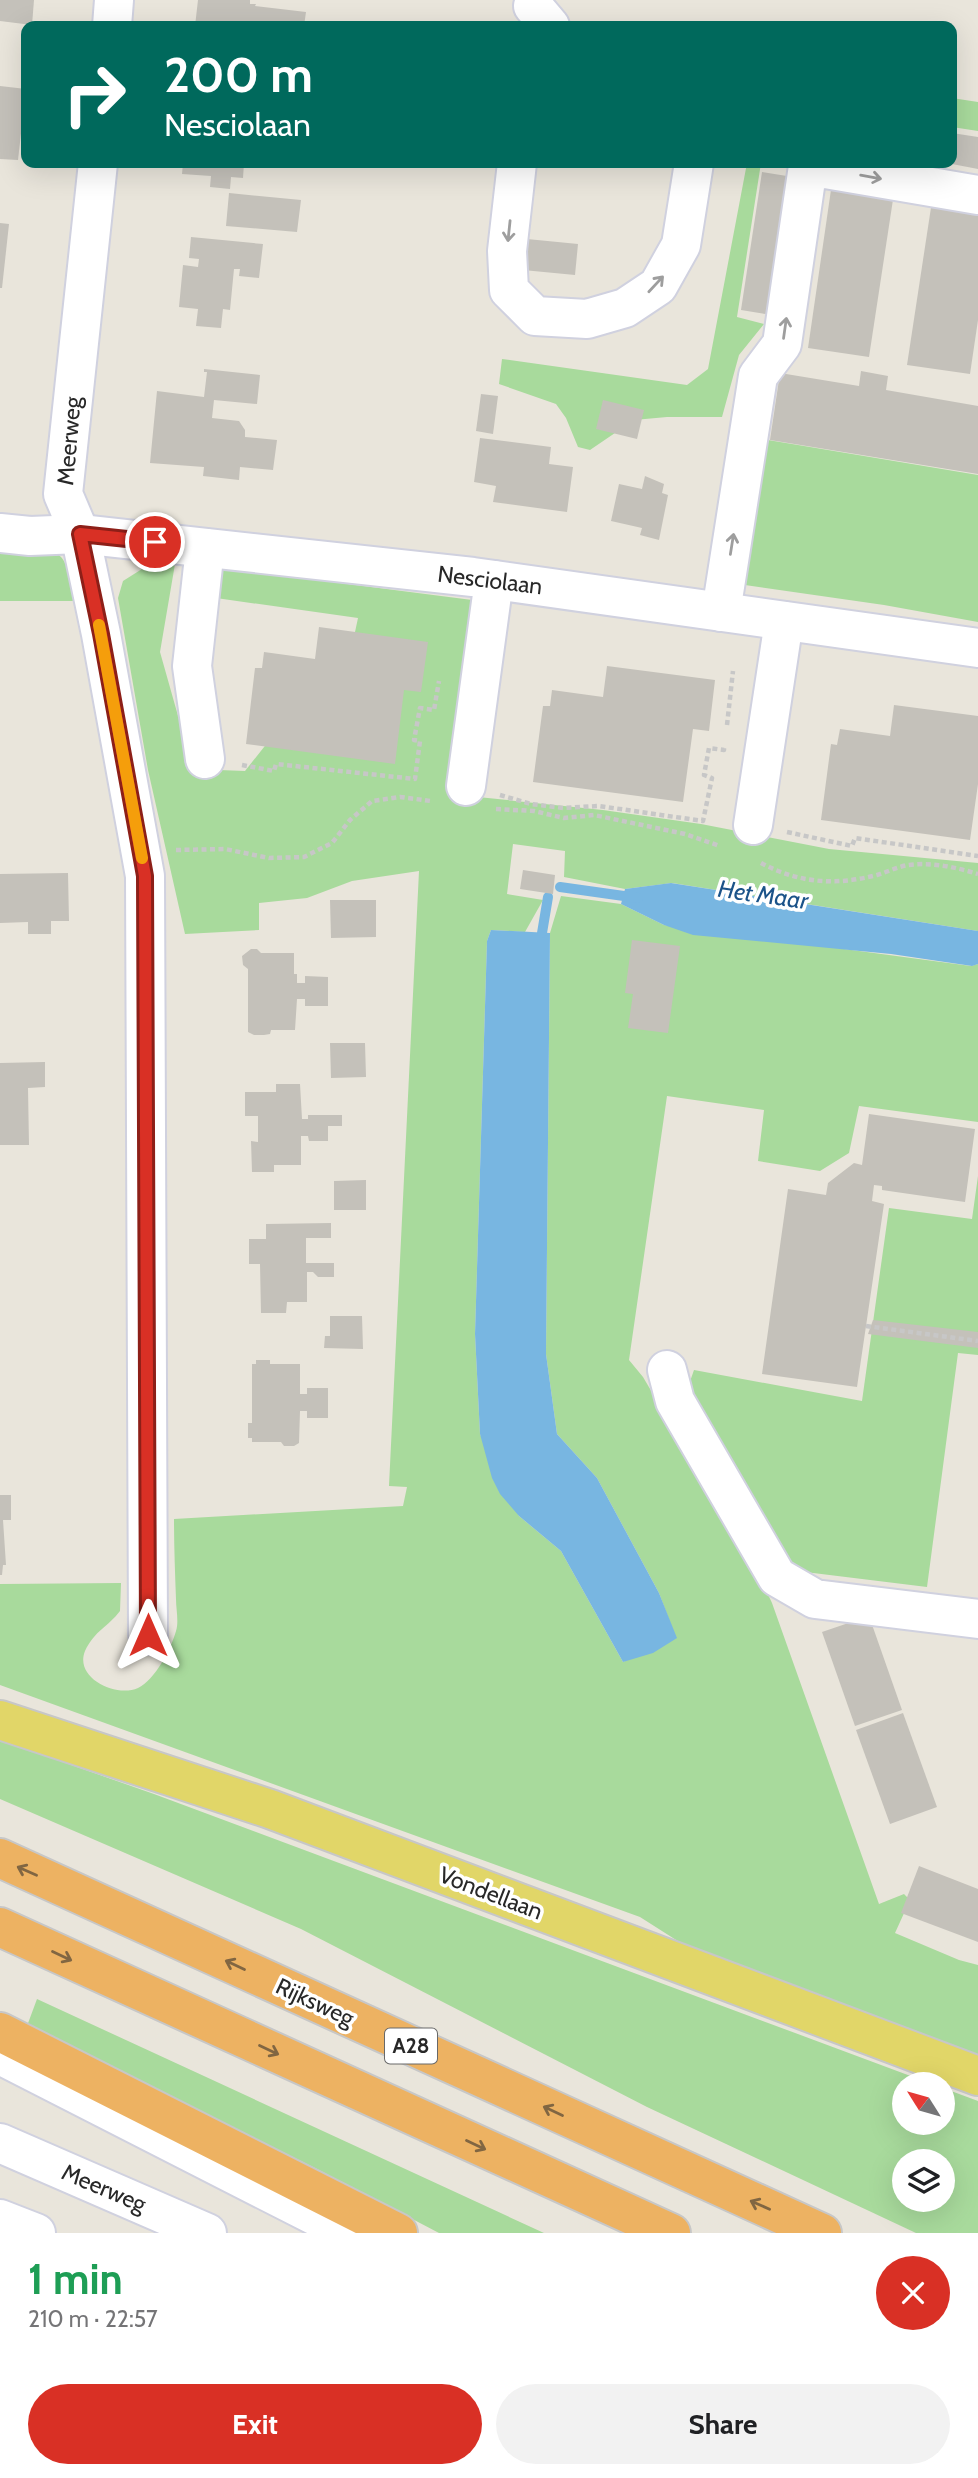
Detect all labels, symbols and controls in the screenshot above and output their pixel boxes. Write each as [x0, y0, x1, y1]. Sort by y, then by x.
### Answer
text: 200 m [164, 45, 313, 104]
icon: right [49, 49, 140, 140]
text: Nesciolaan [164, 105, 311, 144]
one-way arrow [859, 171, 882, 184]
one-way arrow [503, 219, 516, 241]
one-way arrow [647, 276, 664, 294]
one-way arrow [778, 317, 791, 339]
street label: Meerweg [51, 395, 87, 487]
pin [125, 512, 185, 572]
icon: arrive [136, 523, 174, 561]
one-way arrow [725, 534, 738, 556]
street label: Nesciolaan [436, 560, 544, 600]
water label: Het Maar [716, 874, 812, 915]
position arrow [111, 1598, 185, 1672]
street label: Vondellaan [435, 1860, 547, 1926]
one-way arrow [17, 1864, 39, 1877]
one-way arrow [51, 1950, 72, 1963]
one-way arrow [224, 1957, 245, 1970]
street label: Rijksweg [271, 1972, 359, 2032]
road number: A28 [385, 2028, 437, 2064]
one-way arrow [258, 2044, 279, 2057]
north arrow [892, 2072, 956, 2135]
map controls [892, 2072, 955, 2212]
one-way arrow [542, 2104, 564, 2117]
one-way arrow [465, 2139, 486, 2152]
button: layers [892, 2149, 955, 2212]
street label: Meerweg [58, 2158, 151, 2218]
one-way arrow [750, 2198, 771, 2211]
text: 1 min [28, 2253, 123, 2305]
button: close [876, 2256, 950, 2330]
text: 210 m · 22:57 [28, 2305, 158, 2333]
button: Exit [28, 2384, 482, 2464]
button: Share [496, 2384, 950, 2464]

